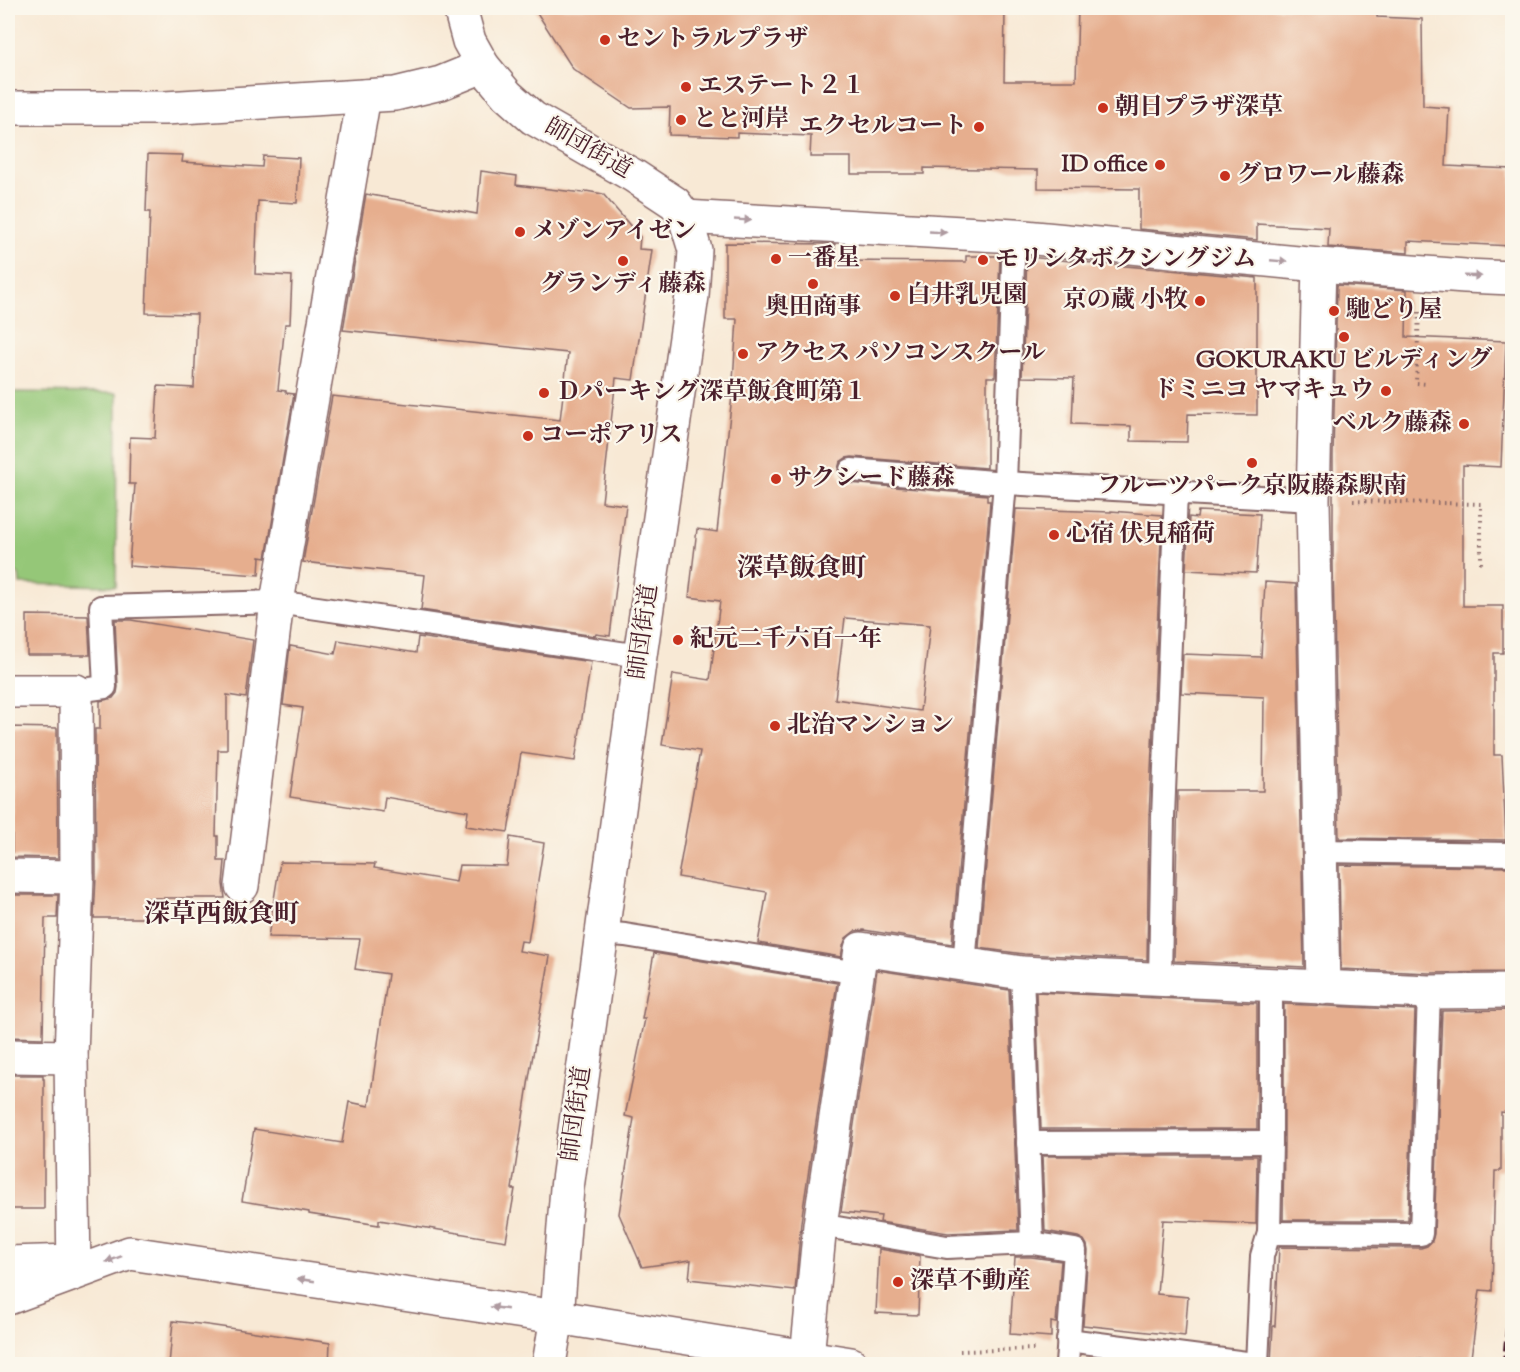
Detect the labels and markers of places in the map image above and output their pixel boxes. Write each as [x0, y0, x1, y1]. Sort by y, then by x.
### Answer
place label: セントラルプラザ [617, 23, 808, 57]
marker: セントラルプラザ [598, 33, 612, 47]
place label: エステート２１ [698, 70, 866, 104]
marker: エステート２１ [679, 80, 693, 94]
place label: 朝日プラザ深草 [1115, 91, 1283, 125]
marker: 朝日プラザ深草 [1096, 101, 1110, 115]
place label: とと河岸 [693, 103, 789, 137]
place label: エクセルコート [799, 110, 967, 144]
marker: とと河岸 [674, 113, 688, 127]
marker: エクセルコート [972, 120, 986, 134]
place label: ID office [1062, 148, 1148, 182]
marker: ID office [1153, 158, 1167, 172]
place label: グロワール藤森 [1237, 159, 1405, 193]
marker: グロワール藤森 [1218, 169, 1232, 183]
place label: メゾンアイゼン [532, 215, 696, 249]
marker: メゾンアイゼン [513, 225, 527, 239]
place label: 一番星 [788, 242, 860, 276]
place label: モリシタボクシングジム [995, 243, 1256, 277]
marker: 一番星 [769, 252, 783, 266]
marker: モリシタボクシングジム [976, 253, 990, 267]
marker: グランディ藤森 [616, 254, 630, 268]
place label: グランディ藤森 [540, 268, 706, 302]
marker: 奥田商事 [806, 277, 820, 291]
place label: 白井乳児園 [907, 279, 1027, 313]
place label: 京の蔵 小牧 [1063, 284, 1188, 318]
marker: 白井乳児園 [888, 289, 902, 303]
place label: 奥田商事 [765, 291, 861, 325]
marker: 京の蔵 小牧 [1193, 294, 1207, 308]
place label: 馳どり屋 [1346, 294, 1442, 328]
marker: 馳どり屋 [1327, 304, 1341, 318]
marker: GOKURAKU ビルディング [1337, 330, 1351, 344]
place label: アクセス パソコンスクール [755, 337, 1046, 371]
place label: GOKURAKU ビルディング [1196, 344, 1492, 378]
marker: アクセス パソコンスクール [736, 347, 750, 361]
place label: ドミニコ ヤマキュウ [1153, 374, 1374, 408]
place label: Ｄパーキング深草飯食町第１ [556, 376, 867, 410]
marker: ドミニコ ヤマキュウ [1379, 384, 1393, 398]
marker: Ｄパーキング深草飯食町第１ [537, 386, 551, 400]
place label: ベルク藤森 [1332, 407, 1452, 441]
marker: ベルク藤森 [1457, 417, 1471, 431]
place label: コーポアリス [540, 419, 683, 453]
marker: コーポアリス [521, 429, 535, 443]
marker: フルーツパーク京阪藤森駅南 [1245, 456, 1259, 470]
place label: サクシード藤森 [788, 462, 955, 496]
place label: フルーツパーク京阪藤森駅南 [1097, 470, 1407, 504]
marker: サクシード藤森 [769, 472, 783, 486]
place label: 心宿 伏見稲荷 [1066, 518, 1215, 552]
marker: 心宿 伏見稲荷 [1047, 528, 1061, 542]
place label: 紀元二千六百一年 [690, 623, 882, 657]
marker: 紀元二千六百一年 [671, 633, 685, 647]
place label: 北治マンション [787, 709, 954, 743]
marker: 北治マンション [768, 719, 782, 733]
place label: 深草不動産 [910, 1265, 1030, 1299]
marker: 深草不動産 [891, 1275, 905, 1289]

